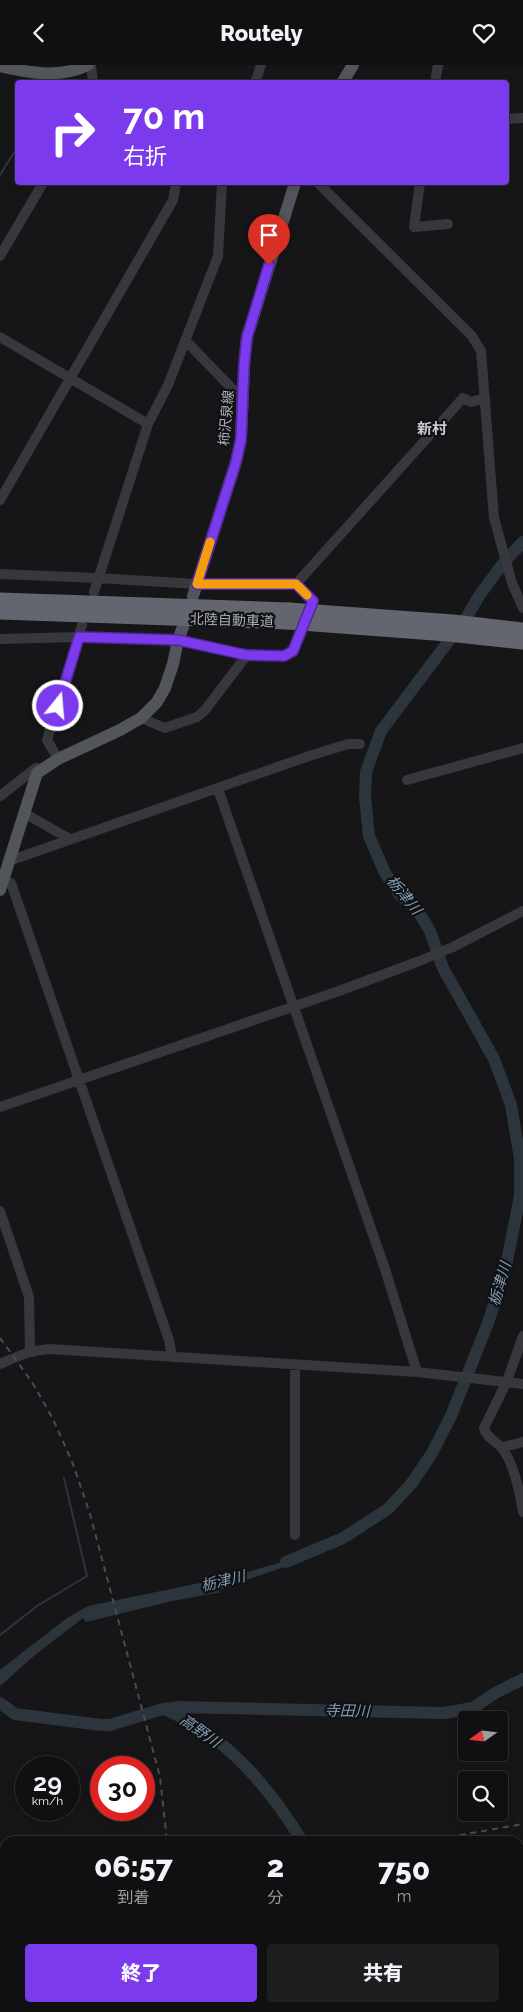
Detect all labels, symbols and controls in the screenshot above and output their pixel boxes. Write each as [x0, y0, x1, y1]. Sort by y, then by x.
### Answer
icon: back [25, 19, 53, 47]
icon: heart [470, 19, 498, 47]
text: Routely [220, 20, 303, 46]
text: 70 m [123, 96, 205, 137]
icon: right [40, 100, 105, 165]
text: 右折 [123, 143, 167, 169]
pin [248, 214, 290, 265]
icon: arrive [255, 221, 283, 249]
street label: 柿沢泉線 [216, 389, 236, 447]
district label: 新村 [417, 420, 447, 438]
street label: 北陸自動車道 [190, 611, 274, 629]
position arrow [31, 679, 83, 731]
water label: 栃津川 [383, 872, 426, 920]
water label: 栃津川 [485, 1258, 515, 1308]
water label: 栃津川 [199, 1567, 249, 1595]
water label: 寺田川 [324, 1702, 372, 1720]
water label: 高野川 [176, 1711, 225, 1752]
north arrow [458, 1711, 508, 1761]
map controls [458, 1711, 508, 1821]
speed limit sign: 30 [90, 1756, 155, 1821]
text: 29 [33, 1767, 62, 1797]
button: search [458, 1771, 508, 1821]
text: km/h [32, 1794, 63, 1808]
text: 06:57 [94, 1849, 173, 1884]
text: 2 [267, 1849, 284, 1884]
text: 750 [378, 1852, 430, 1887]
text: m [397, 1887, 411, 1906]
text: 到着 [117, 1888, 149, 1907]
text: 分 [267, 1888, 283, 1907]
button: 終了 [25, 1944, 257, 2002]
button: 共有 [267, 1944, 499, 2002]

